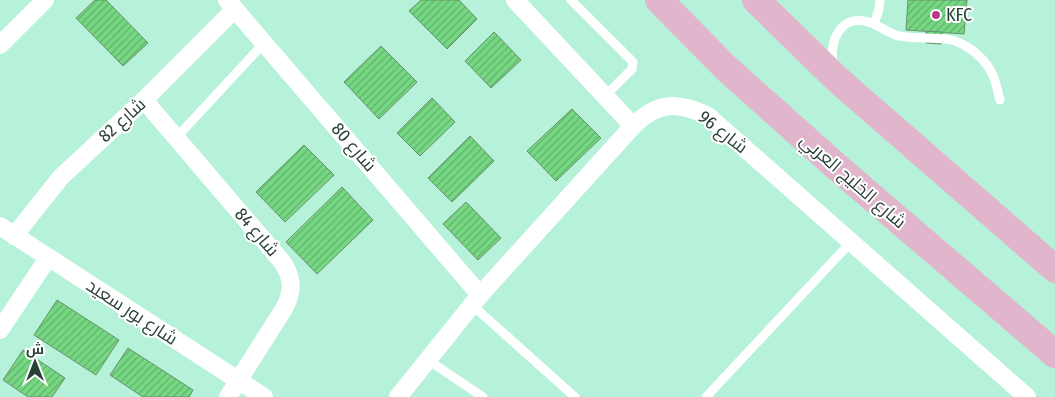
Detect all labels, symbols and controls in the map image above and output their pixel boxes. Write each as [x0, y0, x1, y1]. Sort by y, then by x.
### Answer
place label: KFC [946, 4, 972, 26]
marker: KFC [930, 9, 942, 21]
street label: شارع 82 [94, 93, 151, 148]
street label: شارع 96 [693, 106, 752, 159]
street label: شارع 80 [326, 118, 381, 177]
street label: شارع الخليج العربي [793, 129, 911, 235]
street label: شارع 84 [229, 203, 284, 261]
street label: شارع بور سعيد [82, 274, 182, 351]
north arrow [10, 337, 60, 387]
text: ش [26, 341, 44, 358]

